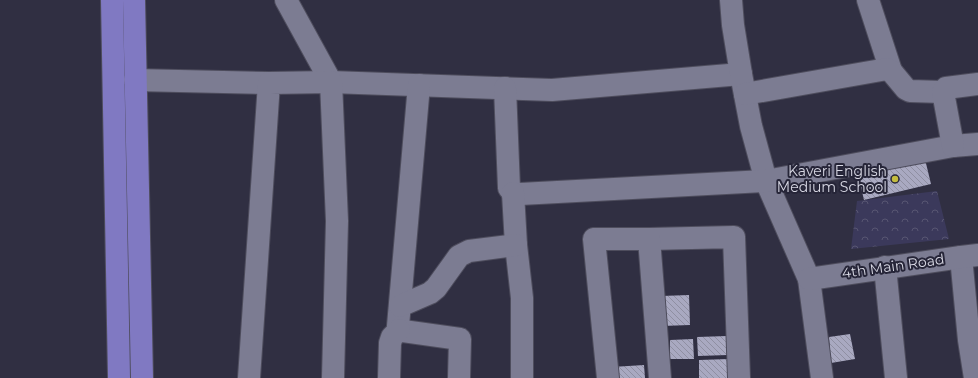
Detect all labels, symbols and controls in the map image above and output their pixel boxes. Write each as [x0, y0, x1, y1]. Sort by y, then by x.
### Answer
place label: Kaveri English Medium School [777, 162, 887, 196]
marker: Kaveri English Medium School [890, 174, 900, 184]
street label: 4th Main Road [841, 250, 945, 282]

